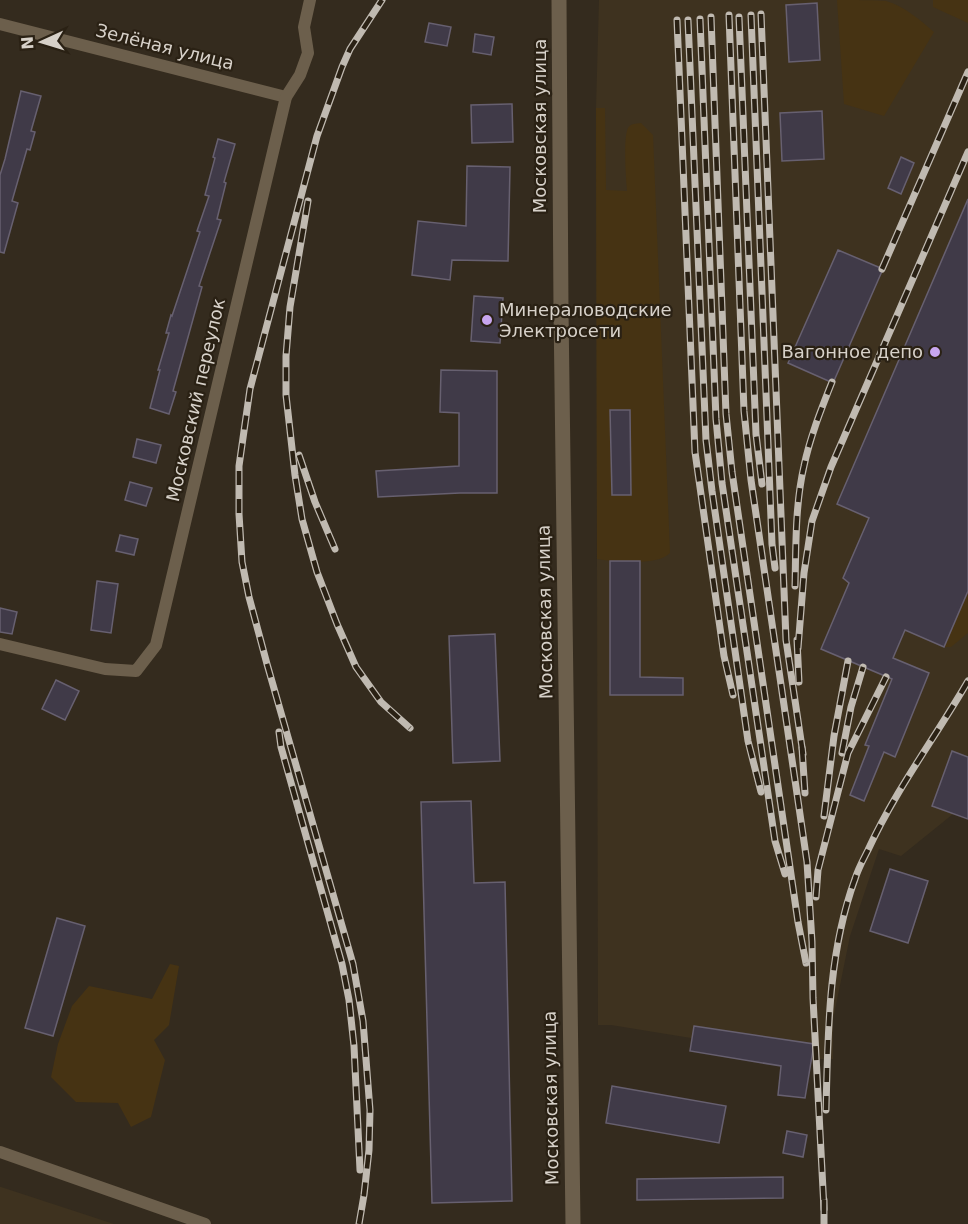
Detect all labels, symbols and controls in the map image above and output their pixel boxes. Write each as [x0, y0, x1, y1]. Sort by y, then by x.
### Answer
north arrow [12, 12, 72, 72]
street label: Зелёная улица [94, 19, 236, 74]
text: N [18, 36, 37, 50]
street label: Московская улица [529, 39, 550, 213]
street label: Московский переулок [162, 296, 229, 504]
place label: Минераловодские Электросети [499, 299, 672, 341]
marker: Минераловодские Электросети [480, 313, 494, 327]
place label: Вагонное депо [782, 341, 923, 362]
marker: Вагонное депо [928, 345, 942, 359]
street label: Московская улица [532, 525, 557, 699]
street label: Московская улица [538, 1011, 563, 1185]

